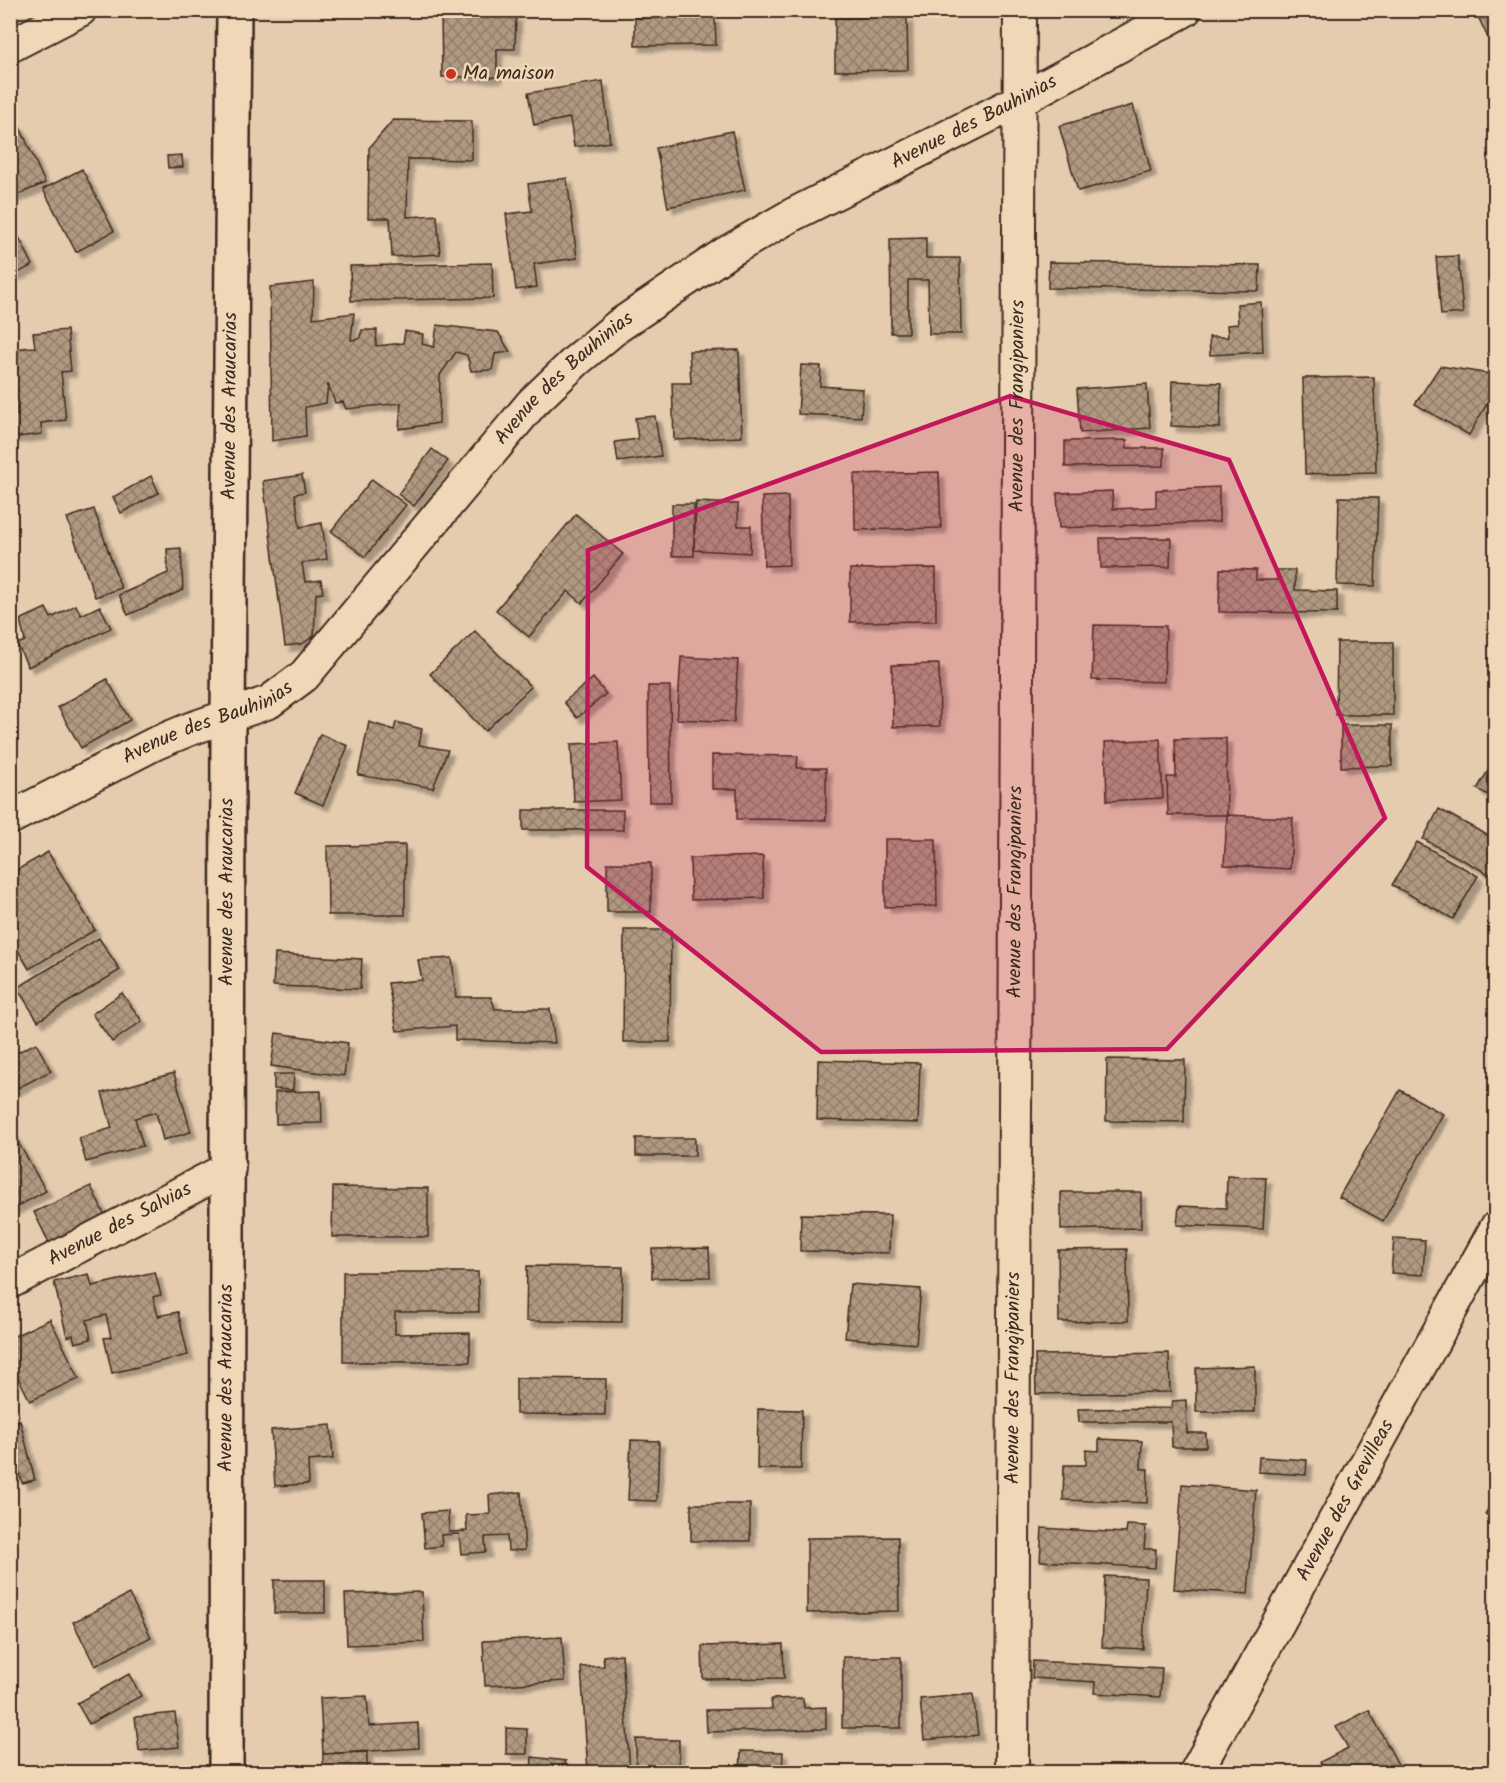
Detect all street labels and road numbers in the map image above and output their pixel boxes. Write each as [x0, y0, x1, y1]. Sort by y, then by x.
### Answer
street label: Avenue des Bauhinias [885, 66, 1064, 179]
street label: Avenue des Frangipaniers [1002, 299, 1035, 512]
street label: Avenue des Bauhinias [487, 303, 641, 453]
street label: Avenue des Araucarias [214, 311, 247, 500]
street label: Avenue des Bauhinias [117, 673, 301, 774]
street label: Avenue des Frangipaniers [1000, 785, 1032, 998]
street label: Avenue des Araucarias [211, 798, 244, 986]
street label: Avenue des Salvias [42, 1174, 198, 1276]
street label: Avenue des Frangipaniers [997, 1271, 1030, 1484]
street label: Avenue des Araucarias [211, 1284, 243, 1472]
street label: Avenue des Grevilleas [1288, 1413, 1403, 1587]

